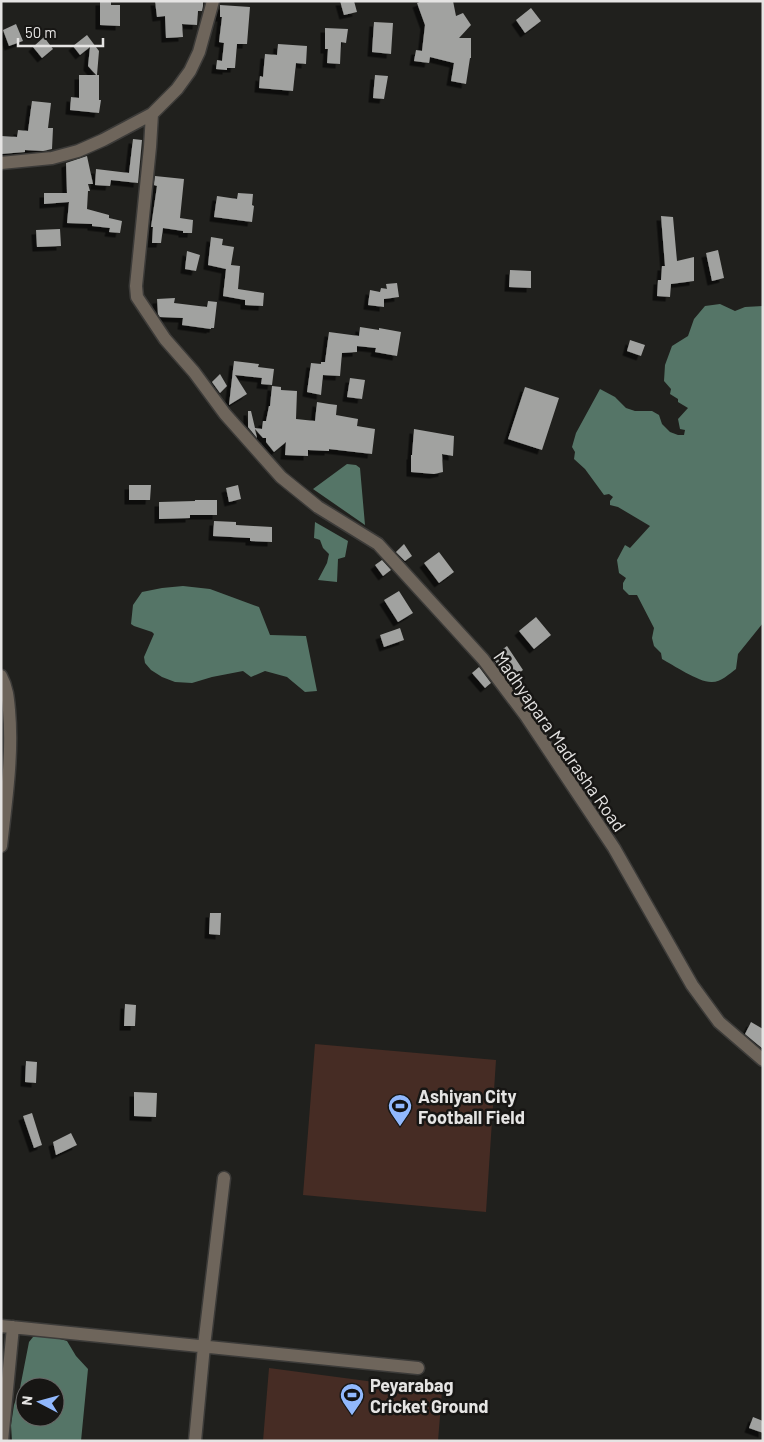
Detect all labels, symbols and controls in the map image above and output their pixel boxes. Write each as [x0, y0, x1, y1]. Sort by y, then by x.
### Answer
scale bar [18, 15, 102, 47]
text: 50 m [25, 23, 57, 41]
street label: Madhyapara Madrasha Road [489, 646, 631, 836]
place label: Ashiyan City Football Field [418, 1085, 525, 1128]
sports icon: Ashiyan City Football Field [387, 1093, 413, 1127]
place label: Peyarabag Cricket Ground [370, 1374, 488, 1417]
north arrow [15, 1377, 65, 1427]
sports icon: Peyarabag Cricket Ground [339, 1382, 365, 1416]
text: N [18, 1395, 36, 1406]

